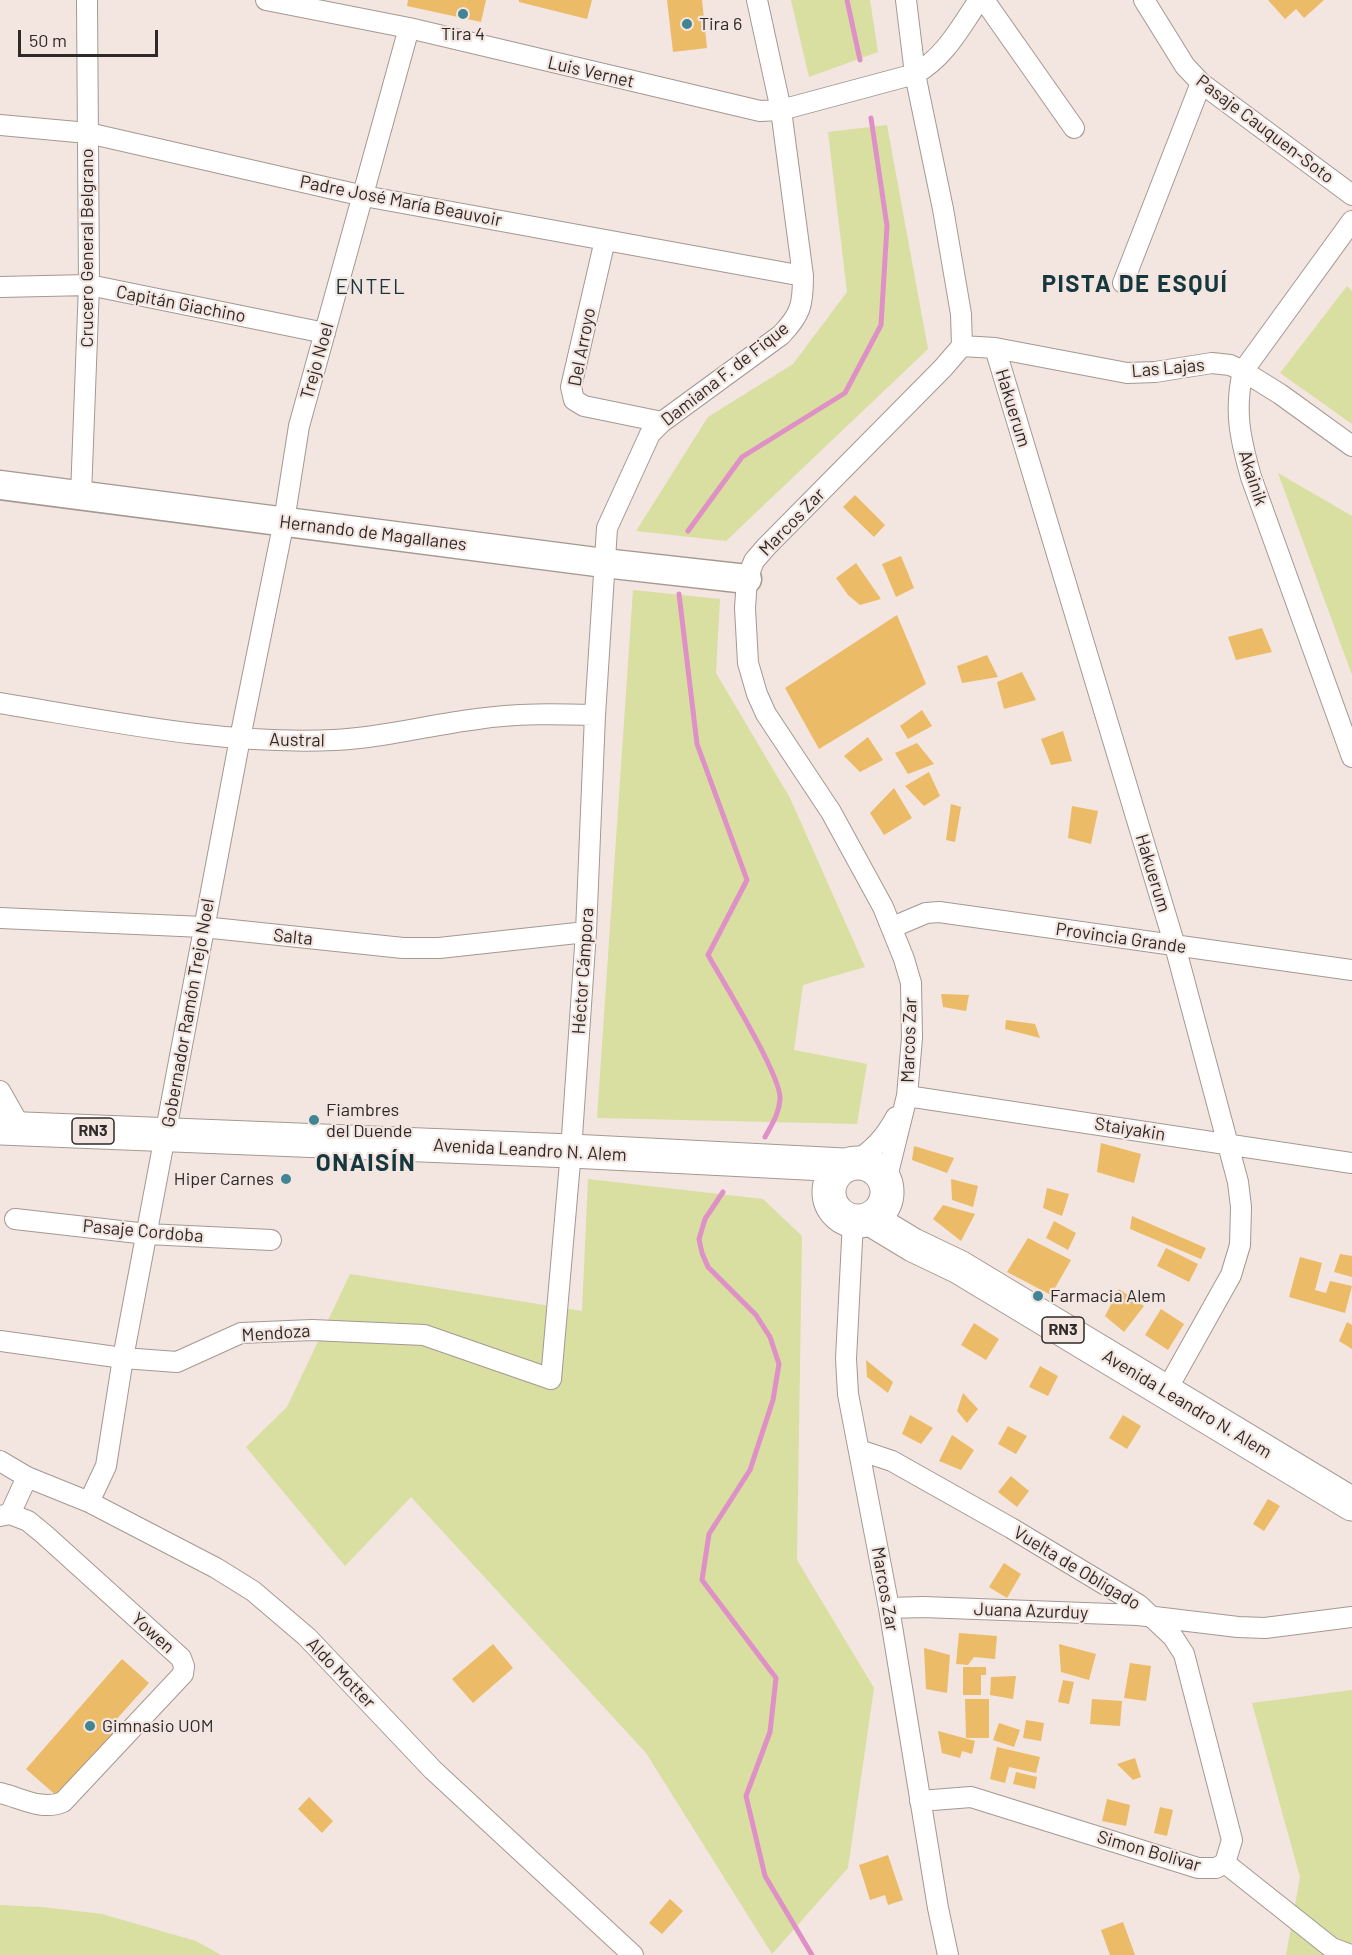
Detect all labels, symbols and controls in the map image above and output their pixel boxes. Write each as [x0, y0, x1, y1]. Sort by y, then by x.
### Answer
marker: Tira 4 [456, 7, 470, 21]
place label: Tira 6 [699, 13, 742, 35]
marker: Tira 6 [680, 17, 694, 31]
scale bar [21, 18, 160, 56]
place label: Tira 4 [441, 23, 485, 45]
text: 50 m [29, 29, 67, 51]
street label: Luis Vernet [546, 52, 636, 92]
street label: Pasaje Cauquen-Soto [1192, 70, 1338, 188]
street label: Crucero General Belgrano [76, 149, 98, 347]
street label: Padre José María Beauvoir [298, 171, 504, 231]
district label: PISTA DE ESQUÍ [1042, 270, 1228, 298]
district label: ENTEL [336, 274, 406, 300]
street label: Capitán Giachino [114, 281, 248, 327]
street label: Del Arroyo [564, 306, 600, 388]
street label: Damiana F. de Fique [657, 317, 793, 431]
street label: Trejo Noel [296, 320, 338, 402]
street label: Las Lajas [1131, 354, 1205, 382]
street label: Hakuerum [991, 366, 1035, 450]
street label: Akainik [1234, 448, 1272, 508]
street label: Marcos Zar [755, 484, 829, 560]
street label: Hernando de Magallanes [278, 511, 468, 555]
street label: Austral [269, 729, 325, 751]
street label: Hakuerum [1131, 831, 1175, 915]
street label: Gobernador Ramón Trejo Noel [157, 897, 219, 1129]
street label: Héctor Cámpora [568, 907, 598, 1035]
street label: Provincia Grande [1054, 918, 1188, 958]
street label: Salta [272, 924, 314, 950]
street label: Marcos Zar [897, 997, 921, 1083]
place label: Fiambres del Duende [326, 1099, 412, 1142]
marker: Fiambres del Duende [307, 1113, 321, 1127]
street label: Staiyakin [1093, 1113, 1167, 1145]
road number: RN3 [72, 1118, 114, 1144]
street label: Avenida Leandro N. Alem [433, 1134, 627, 1166]
district label: ONAISÍN [316, 1149, 416, 1177]
place label: Hiper Carnes [174, 1168, 274, 1190]
marker: Hiper Carnes [279, 1172, 293, 1186]
street label: Pasaje Cordoba [82, 1215, 204, 1247]
place label: Farmacia Alem [1050, 1285, 1166, 1307]
marker: Farmacia Alem [1031, 1289, 1045, 1303]
road number: RN3 [1042, 1317, 1084, 1343]
street label: Mendoza [241, 1320, 311, 1346]
street label: Avenida Leandro N. Alem [1098, 1345, 1276, 1463]
street label: Vuelta de Obligado [1010, 1522, 1144, 1614]
street label: Marcos Zar [867, 1545, 903, 1633]
street label: Juana Azurduy [973, 1598, 1089, 1624]
street label: Yowen [127, 1608, 179, 1658]
street label: Aldo Motter [302, 1633, 380, 1713]
place label: Gimnasio UOM [102, 1715, 214, 1737]
marker: Gimnasio UOM [83, 1719, 97, 1733]
street label: Simon Bolivar [1095, 1826, 1203, 1876]

